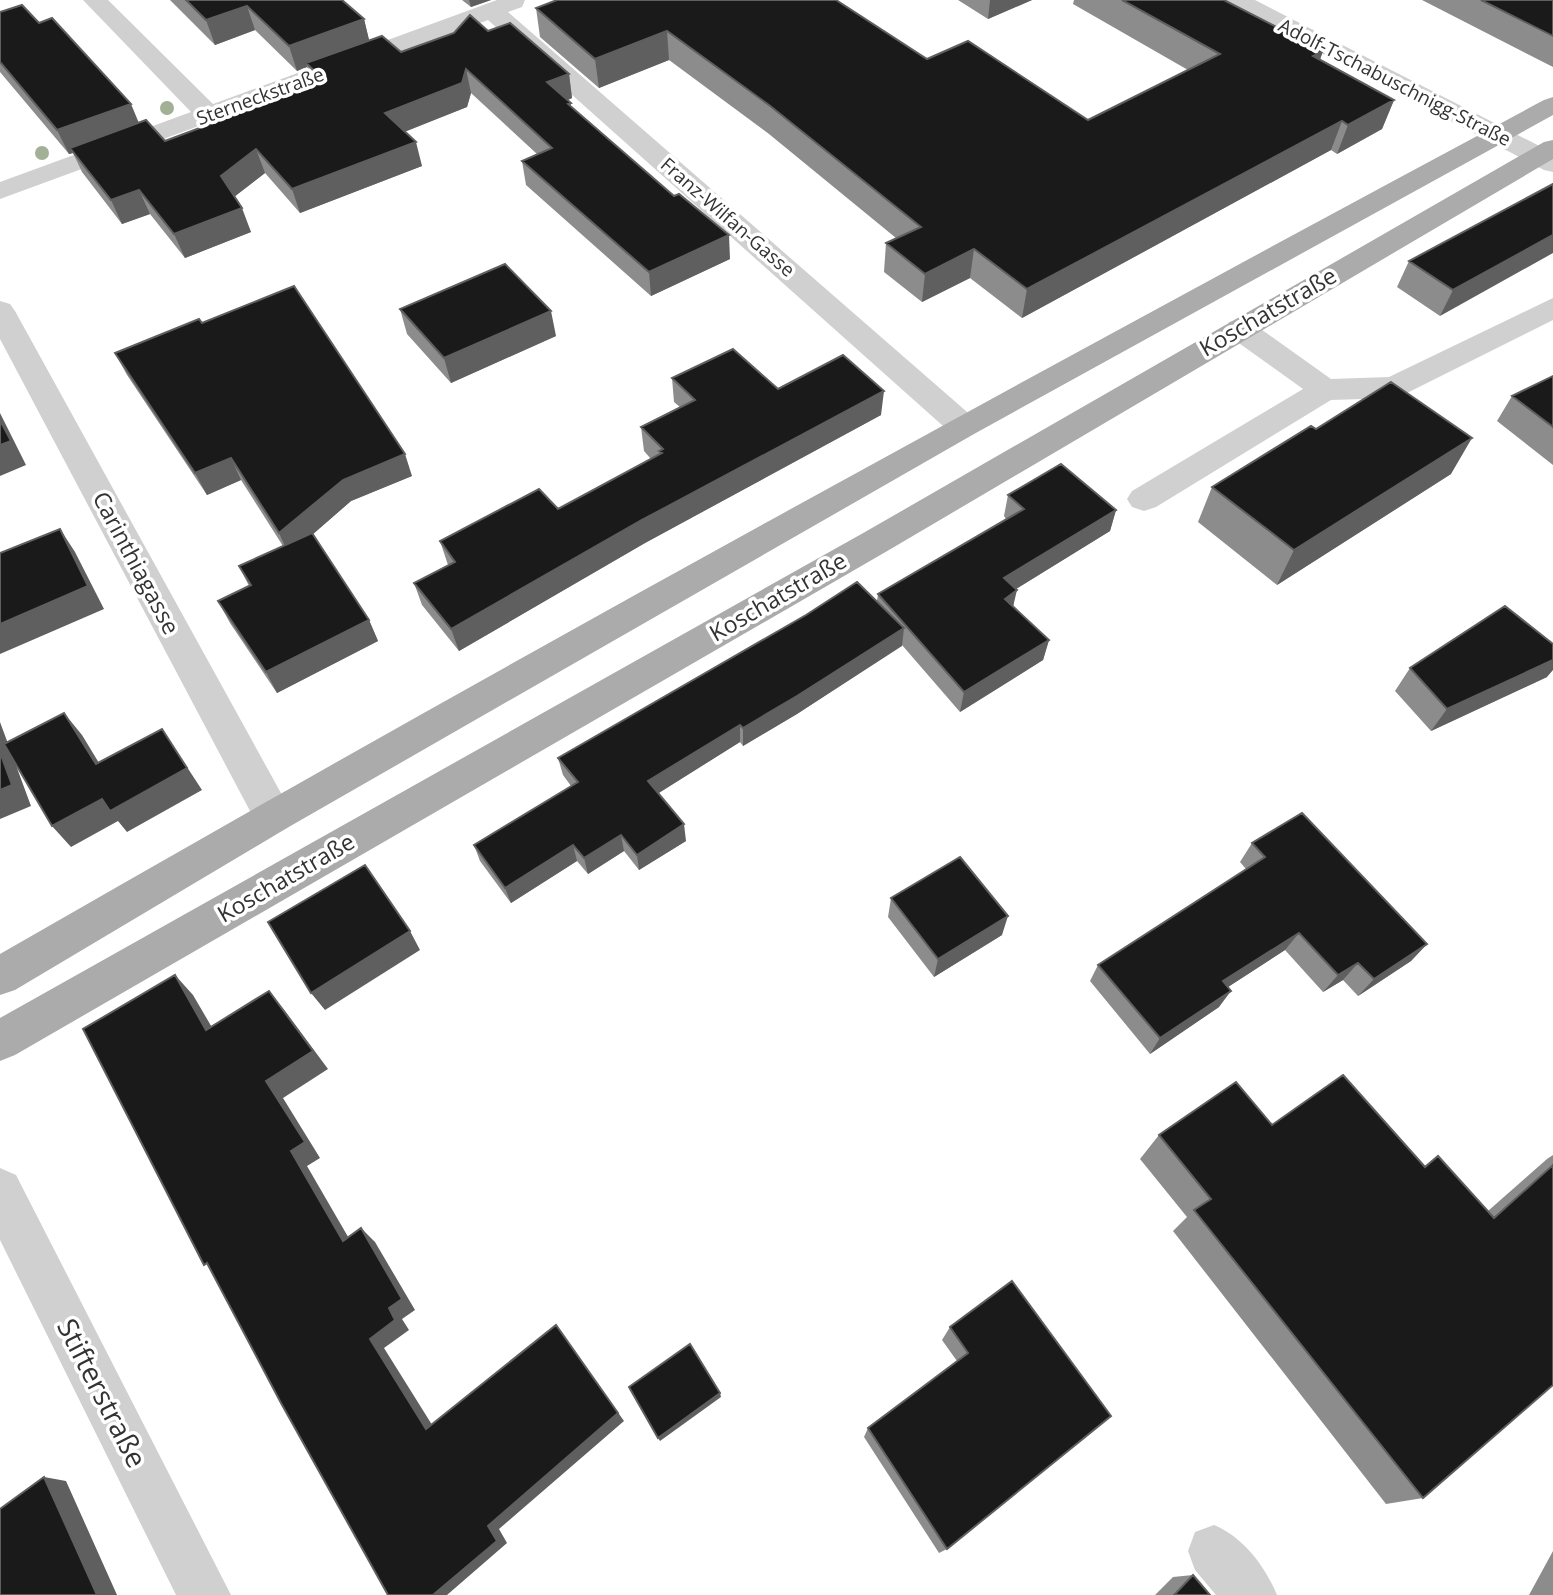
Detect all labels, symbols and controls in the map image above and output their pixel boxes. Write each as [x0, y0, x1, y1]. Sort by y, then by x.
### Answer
street label: Adolf-Tschabuschnigg-Straße [1274, 12, 1516, 152]
street label: Sterneckstraße [193, 61, 327, 131]
street label: Franz-Wilfan-Gasse [655, 151, 801, 283]
street label: Koschatstraße [1193, 259, 1342, 363]
street label: Carinthiagasse [86, 485, 188, 640]
street label: Koschatstraße [703, 544, 852, 648]
street label: Koschatstraße [211, 825, 360, 929]
street label: Stifterstraße [49, 1312, 157, 1474]

